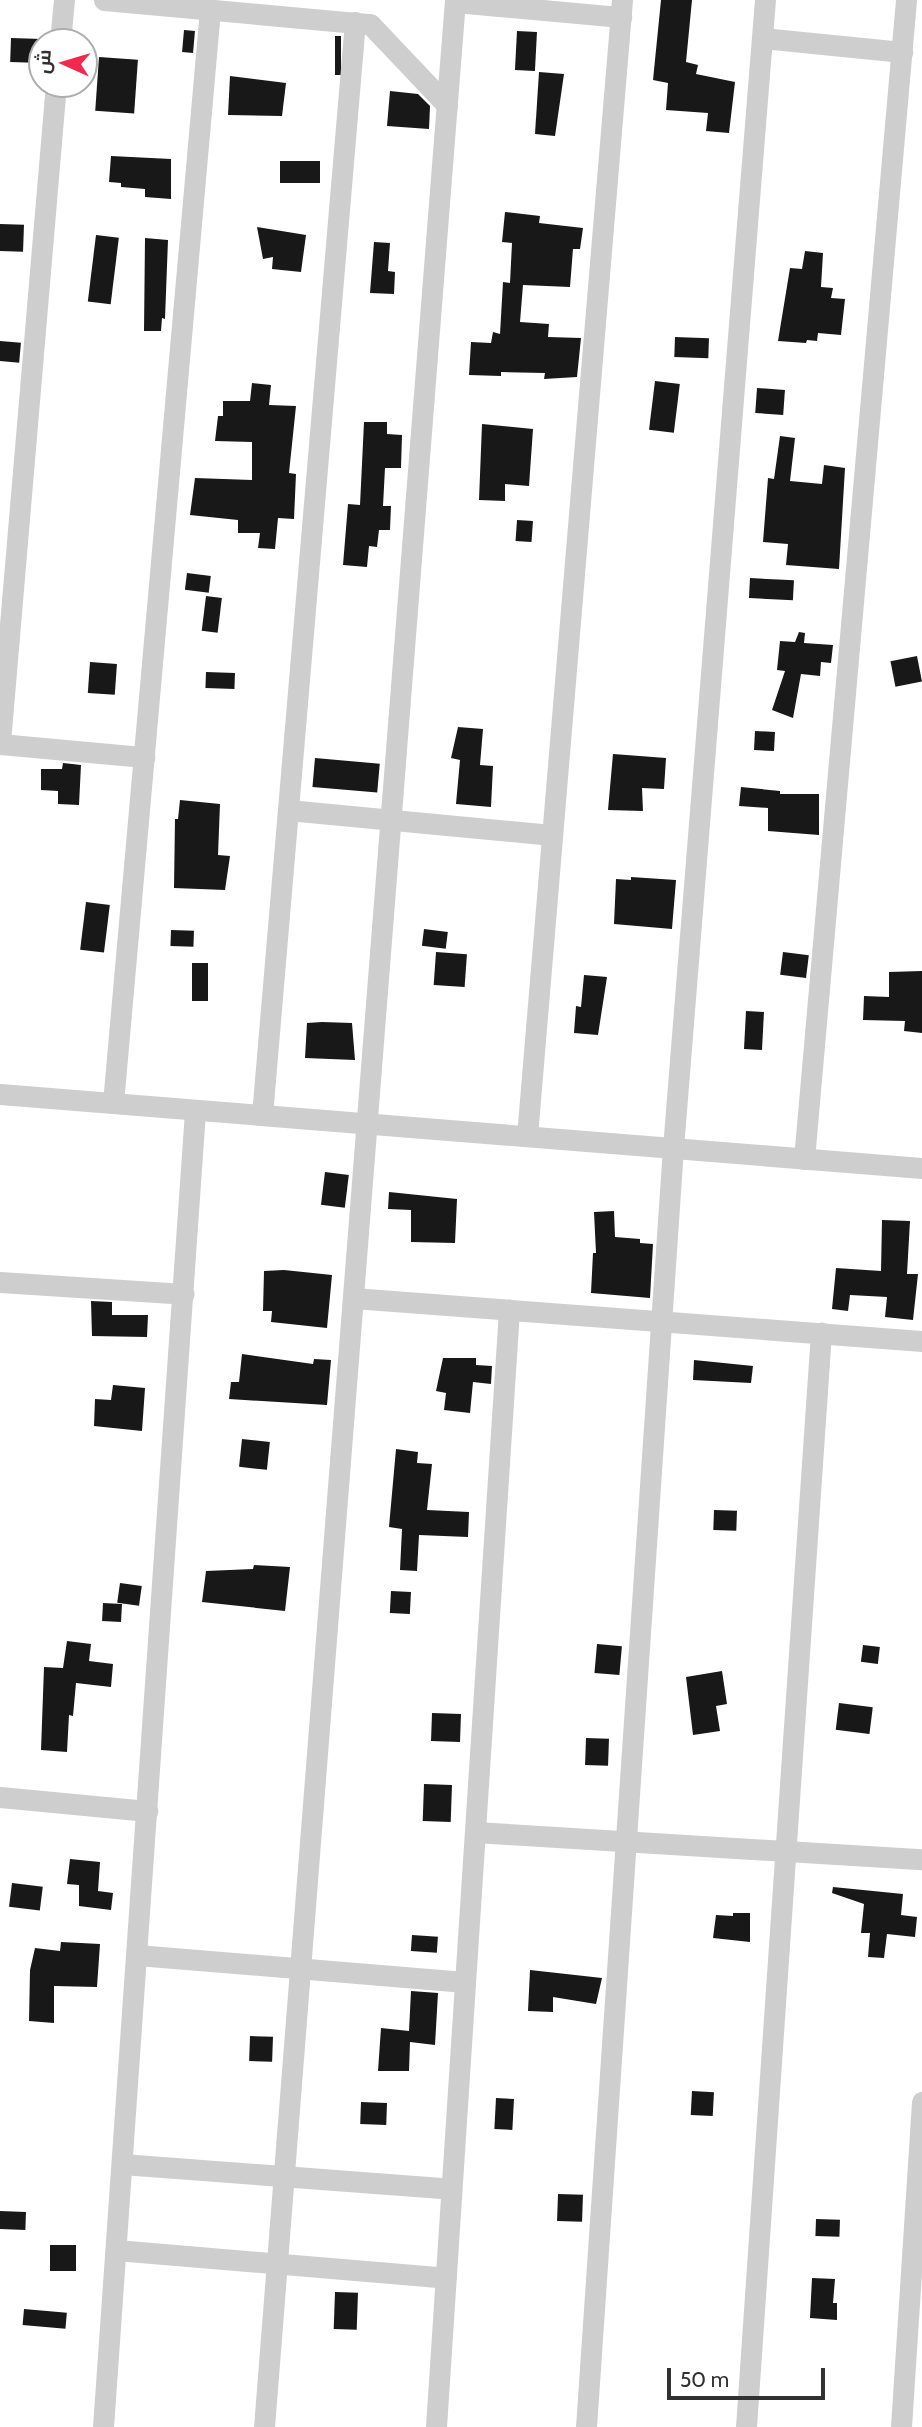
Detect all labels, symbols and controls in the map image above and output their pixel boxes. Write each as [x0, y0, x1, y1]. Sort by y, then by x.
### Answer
north arrow [28, 28, 98, 98]
text: ش [31, 49, 56, 75]
scale bar [670, 2354, 828, 2398]
text: 50 m [680, 2367, 729, 2392]

